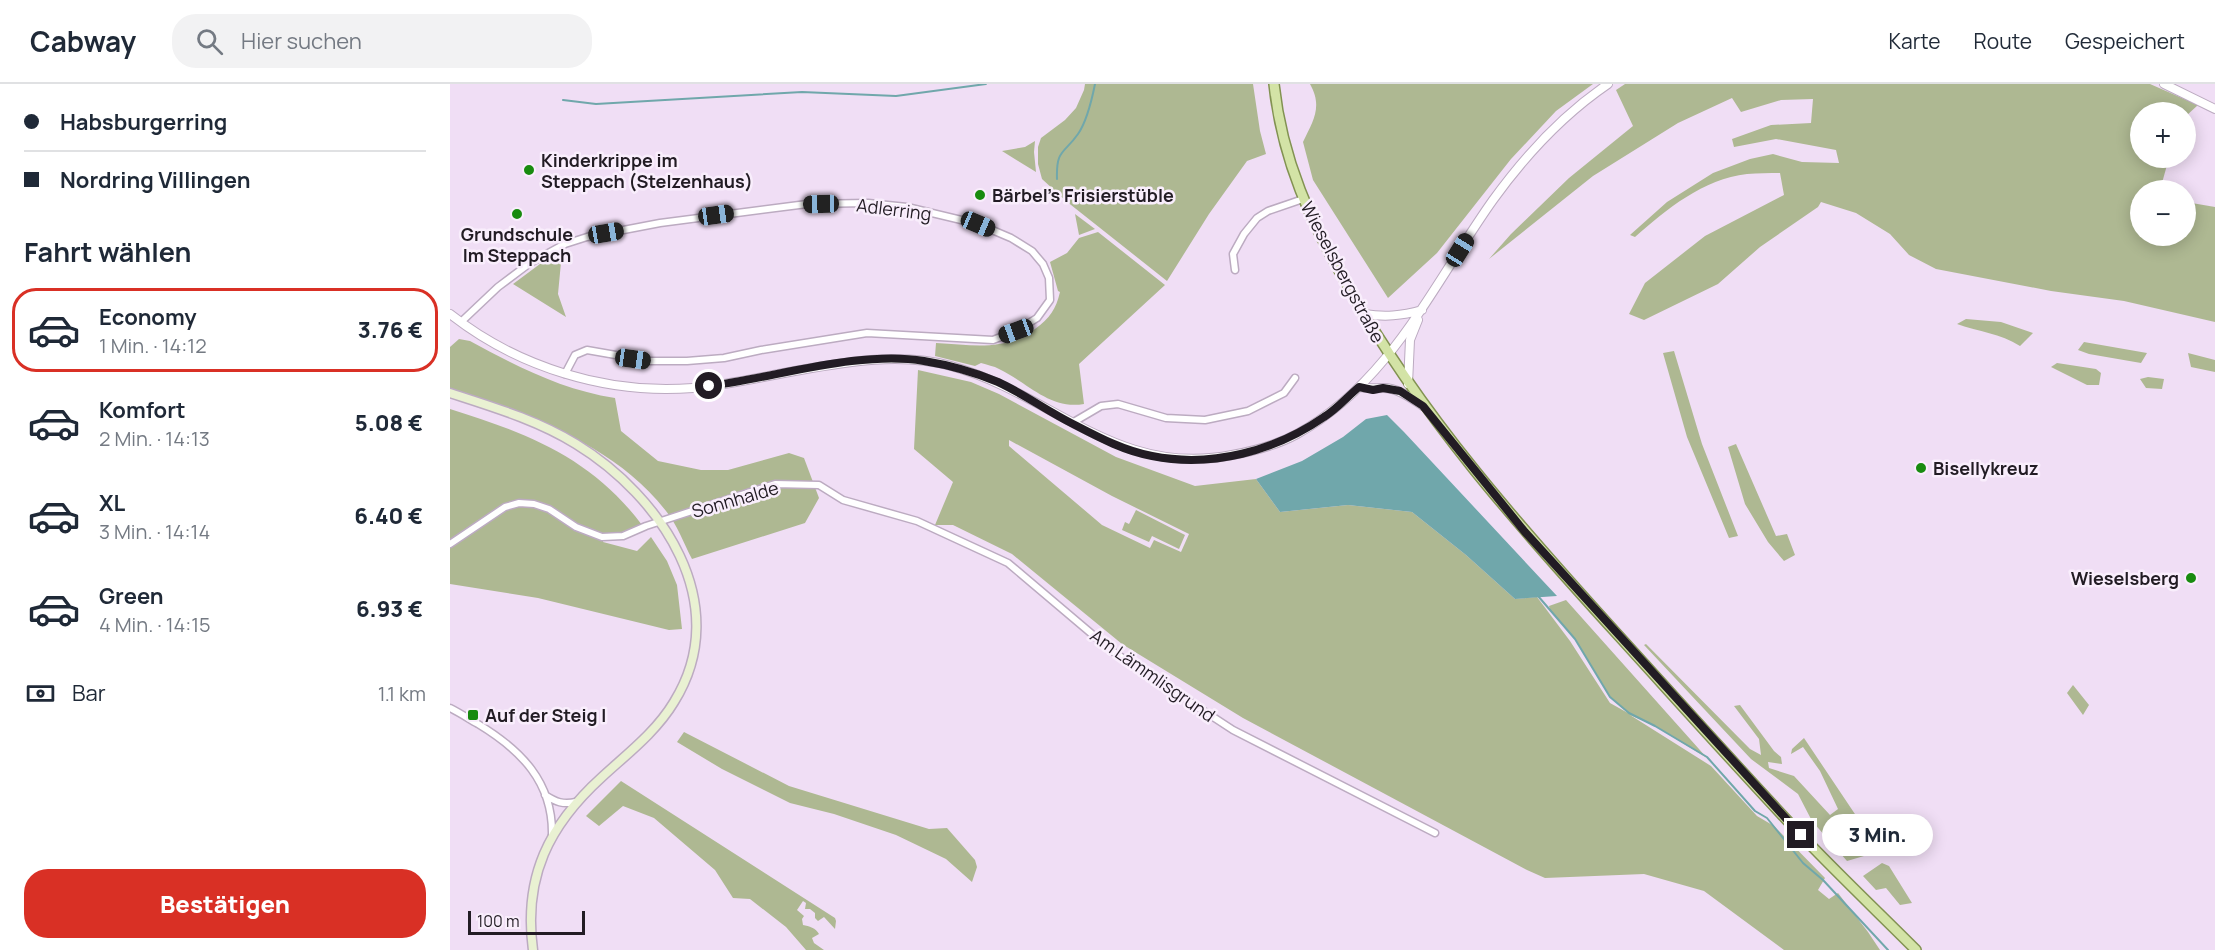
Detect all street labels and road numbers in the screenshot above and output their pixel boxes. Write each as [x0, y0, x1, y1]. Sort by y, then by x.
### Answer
street label: Adlerring [855, 192, 933, 226]
street label: Wieselsbergstraße [1296, 197, 1390, 347]
street label: Sonnhalde [689, 475, 781, 523]
street label: Am Lämmlisgrund [1086, 623, 1220, 727]

